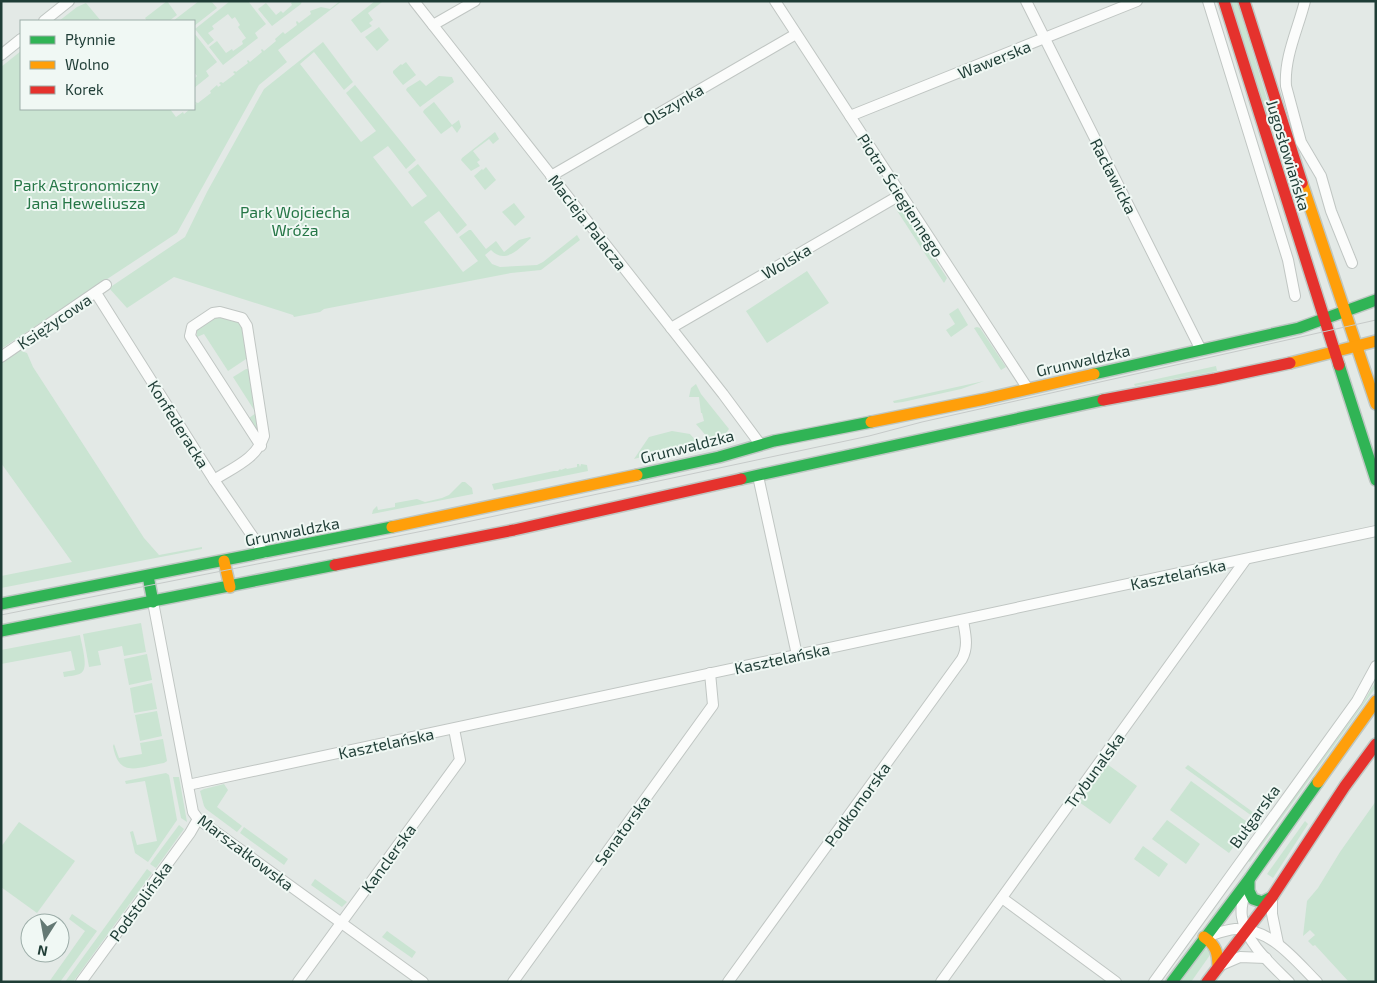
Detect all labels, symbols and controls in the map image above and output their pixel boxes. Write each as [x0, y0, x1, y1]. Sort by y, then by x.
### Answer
legend [20, 20, 195, 110]
text: Płynnie [65, 30, 116, 48]
street label: Wawerska [955, 36, 1033, 82]
text: Wolno [65, 55, 109, 73]
street label: Olszynka [639, 79, 707, 129]
text: Korek [65, 80, 104, 98]
street label: Jugosłowiańska [1263, 97, 1315, 213]
street label: Piotra Ściegiennego [854, 130, 948, 260]
street label: Racławicka [1087, 135, 1141, 217]
street label: Macieja Palacza [544, 170, 631, 274]
park label: Park Astronomiczny Jana Heweliusza [13, 175, 159, 212]
park label: Park Wojciecha Wróża [240, 202, 350, 239]
street label: Wolska [758, 239, 814, 283]
street label: Księżycowa [13, 289, 95, 353]
street label: Grunwaldzka [1034, 340, 1132, 380]
street label: Konfederacka [144, 377, 214, 471]
street label: Grunwaldzka [638, 425, 736, 467]
street label: Grunwaldzka [243, 513, 341, 549]
street label: Kasztelańska [1129, 555, 1227, 593]
street label: Kasztelańska [733, 639, 831, 677]
street label: Kasztelańska [337, 724, 435, 762]
street label: Trybunalska [1060, 728, 1128, 812]
street label: Podkomorska [820, 758, 894, 850]
street label: Bułgarska [1225, 781, 1283, 851]
street label: Senatorska [590, 791, 654, 869]
street label: Marszałkowska [194, 810, 298, 894]
street label: Kanclerska [357, 820, 419, 896]
street label: Podstolińska [105, 857, 175, 945]
north arrow [20, 913, 70, 963]
text: N [36, 942, 49, 961]

